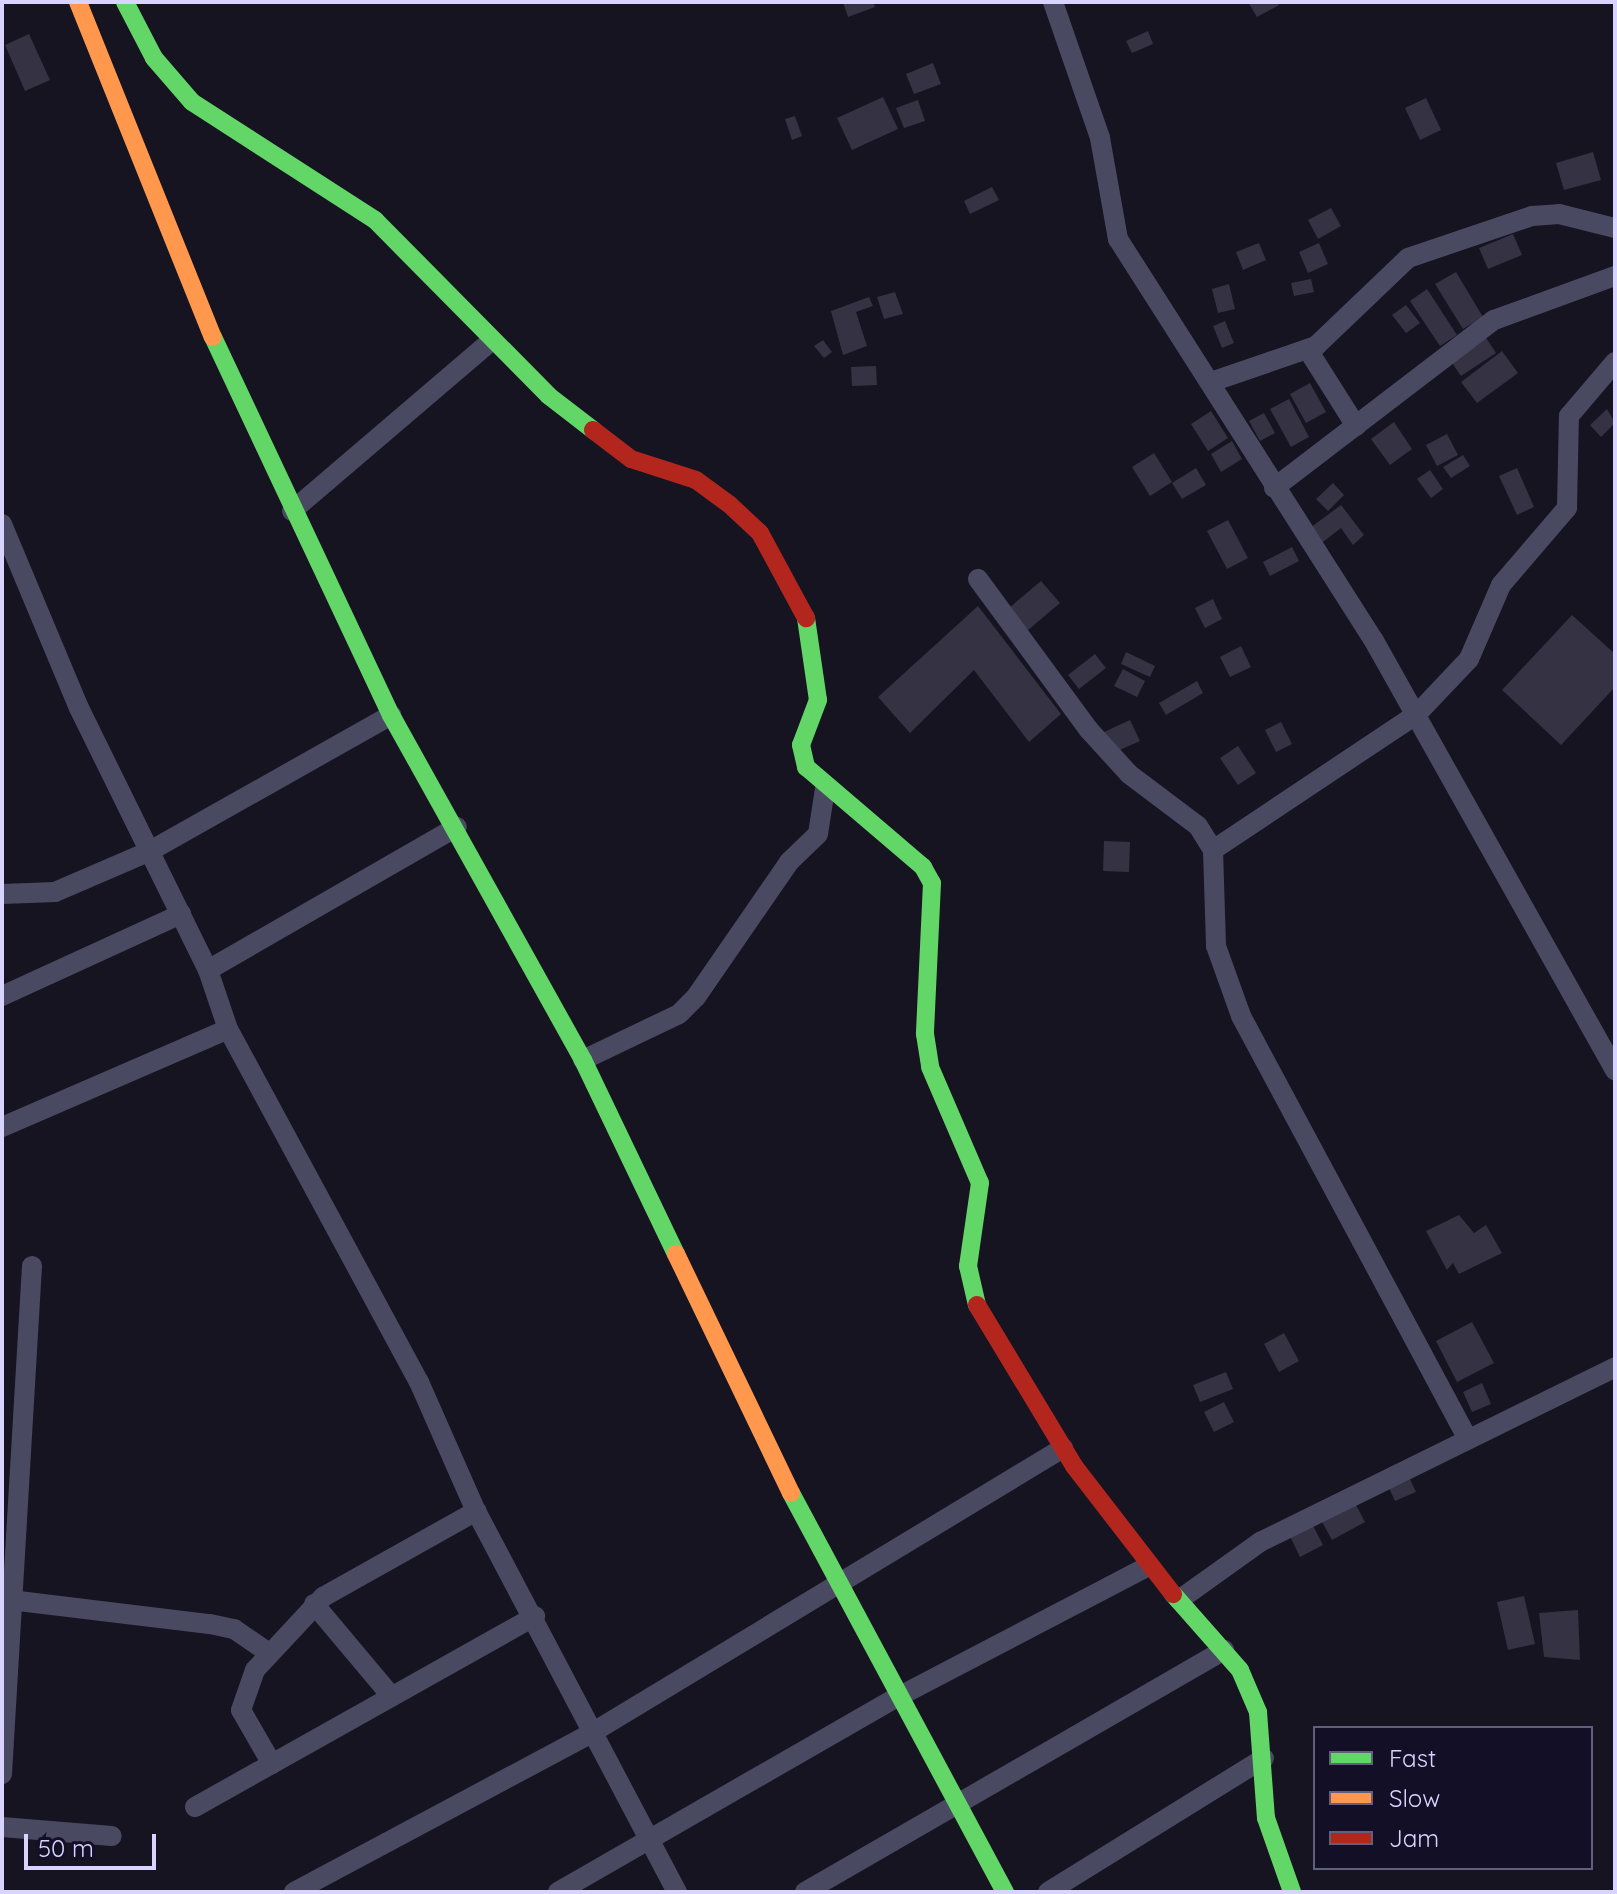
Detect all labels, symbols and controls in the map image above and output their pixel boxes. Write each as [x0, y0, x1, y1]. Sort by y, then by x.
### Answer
legend [1313, 1726, 1593, 1870]
text: Fast [1389, 1743, 1436, 1773]
text: Slow [1389, 1783, 1440, 1813]
scale bar [28, 1818, 160, 1868]
text: Jam [1389, 1823, 1439, 1853]
text: 50 m [38, 1833, 94, 1863]

